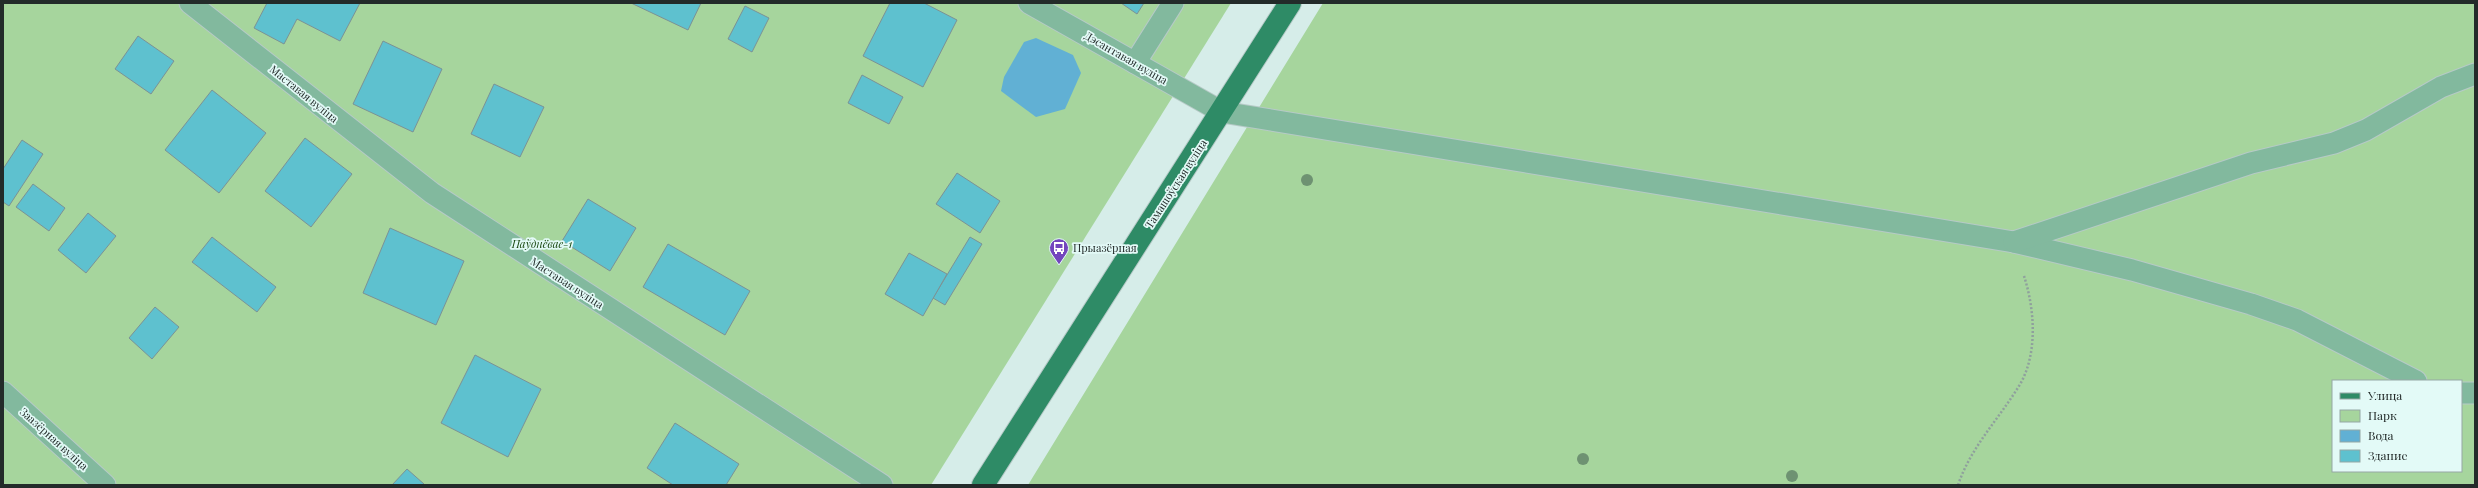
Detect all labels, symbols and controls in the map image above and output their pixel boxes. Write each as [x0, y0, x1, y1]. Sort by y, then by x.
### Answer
street label: Дэсантавая вуліца [1082, 28, 1171, 88]
street label: Маставая вуліца [267, 61, 342, 126]
street label: Тамашоўская вуліца [1141, 136, 1210, 231]
park label: Паўднёвае-1 [511, 236, 572, 251]
bus stop icon: Прыазёрная [1048, 237, 1070, 265]
place label: Прыазёрная [1073, 240, 1137, 255]
street label: Маставая вуліца [528, 253, 607, 312]
legend [2332, 380, 2462, 472]
text: Улица [2367, 387, 2402, 403]
street label: Заазёрная вуліца [17, 404, 92, 474]
text: Парк [2368, 407, 2397, 423]
text: Вода [2368, 427, 2394, 443]
text: Здание [2368, 447, 2408, 463]

